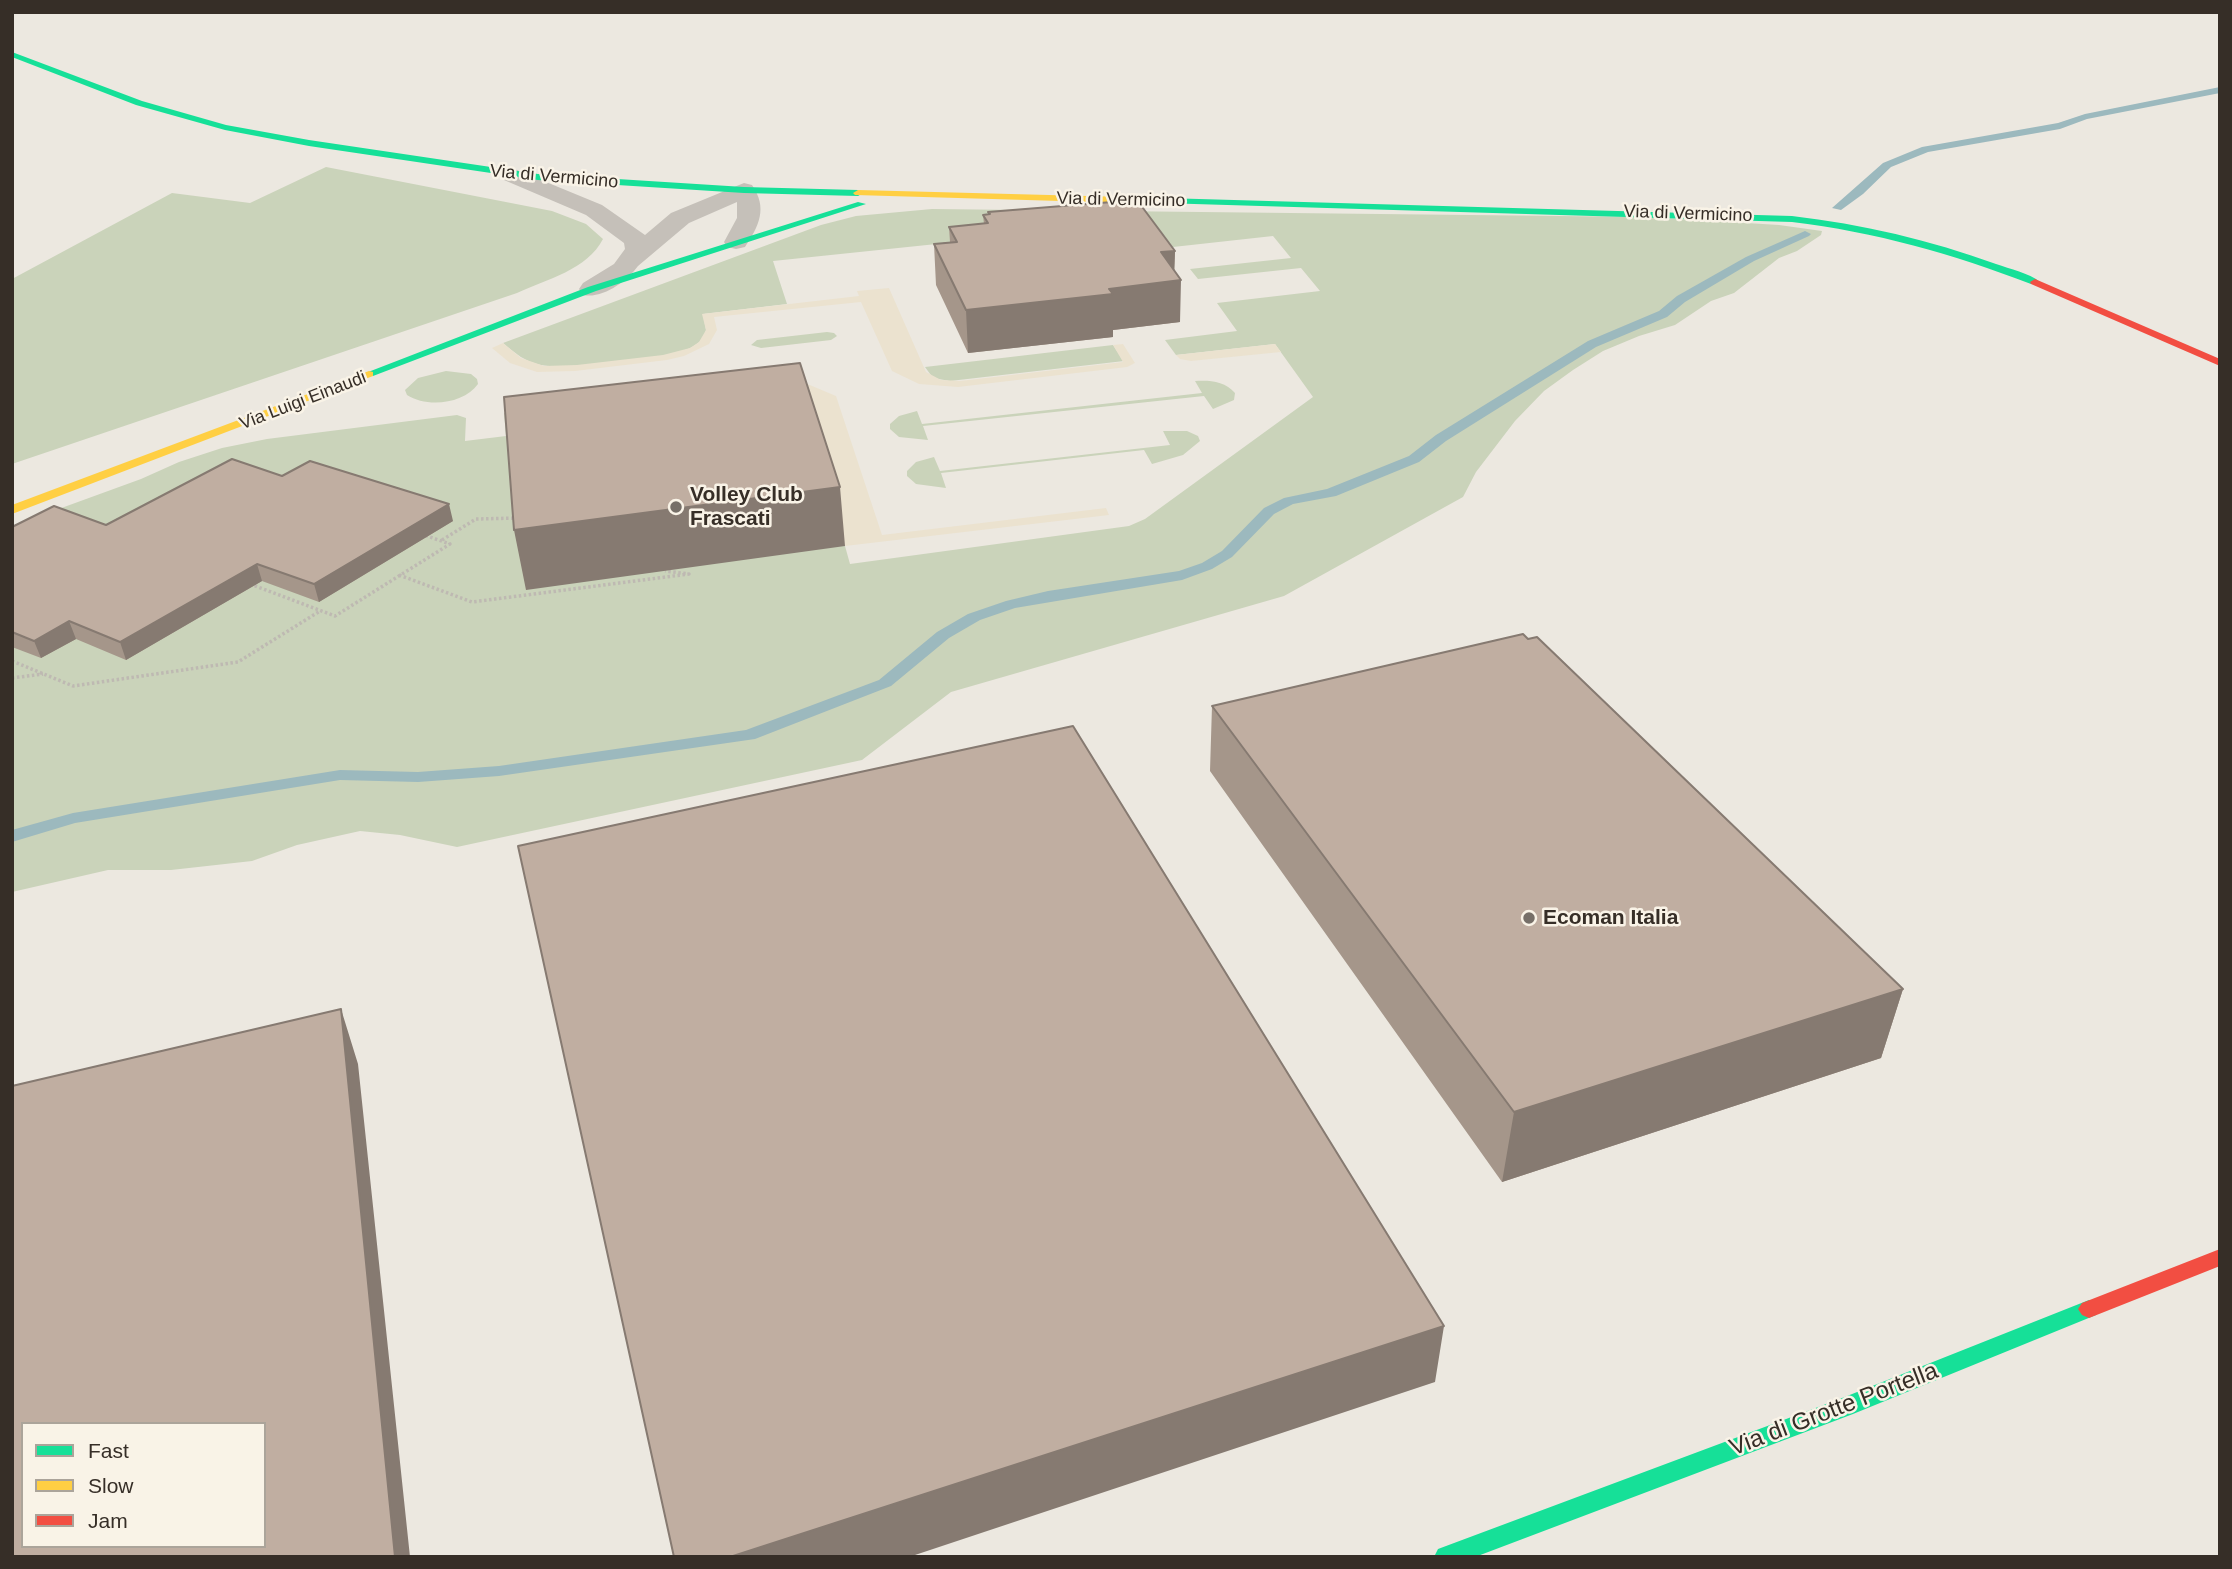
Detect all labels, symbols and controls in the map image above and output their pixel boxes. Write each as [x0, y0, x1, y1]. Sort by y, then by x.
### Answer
street label: Via di Vermicino [489, 161, 619, 193]
street label: Via di Vermicino [1056, 188, 1186, 212]
street label: Via di Vermicino [1623, 201, 1753, 227]
street label: Via Luigi Einaudi [237, 367, 369, 435]
place label: Volley Club Frascati [690, 482, 803, 532]
marker: Volley Club Frascati [668, 499, 684, 515]
place label: Ecoman Italia [1543, 905, 1678, 931]
marker: Ecoman Italia [1521, 910, 1537, 926]
street label: Via di Grotte Portella [1726, 1357, 1942, 1463]
legend [21, 1422, 266, 1548]
text: Fast [88, 1439, 129, 1462]
text: Slow [88, 1474, 134, 1497]
text: Jam [88, 1509, 128, 1532]

